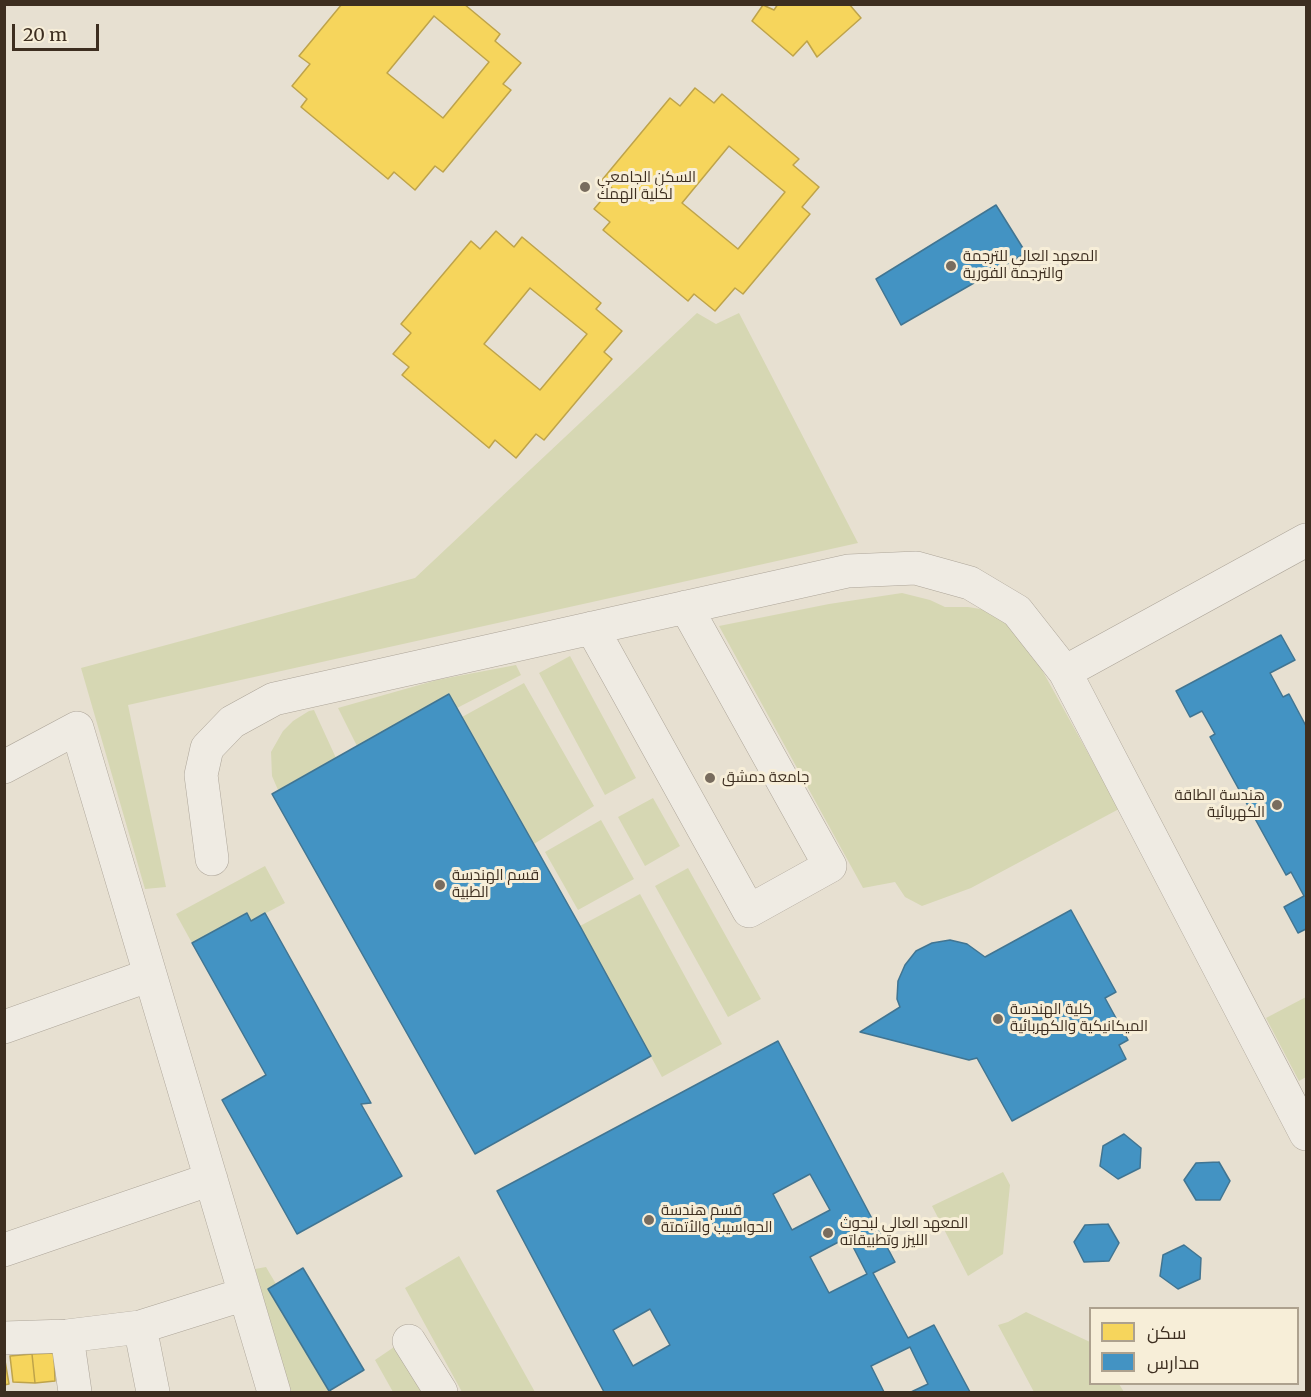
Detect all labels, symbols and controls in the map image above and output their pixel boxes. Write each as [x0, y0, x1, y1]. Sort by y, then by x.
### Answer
scale bar [15, 12, 102, 50]
text: 20 m [23, 23, 67, 46]
place label: السكن الجامعي لكلية الهمك [597, 169, 696, 204]
marker: السكن الجامعي لكلية الهمك [578, 180, 592, 194]
place label: المعهد العالي للترجمة والترجمة الفورية [963, 248, 1098, 283]
marker: المعهد العالي للترجمة والترجمة الفورية [944, 259, 958, 273]
place label: جامعة دمشق [722, 769, 809, 787]
marker: جامعة دمشق [703, 771, 717, 785]
place label: هندسة الطاقة الكهربائية [1174, 787, 1265, 822]
marker: هندسة الطاقة الكهربائية [1270, 798, 1284, 812]
place label: قسم الهندسة الطبية [452, 867, 539, 902]
marker: قسم الهندسة الطبية [433, 878, 447, 892]
place label: كلية الهندسة الميكانيكية والكهربائية [1010, 1001, 1148, 1036]
marker: كلية الهندسة الميكانيكية والكهربائية [991, 1012, 1005, 1026]
place label: قسم هندسة الحواسيب والأتمتة [661, 1202, 773, 1237]
marker: قسم هندسة الحواسيب والأتمتة [642, 1213, 656, 1227]
place label: المعهد العالي لبحوث الليزر وتطبيقاته [840, 1215, 968, 1250]
marker: المعهد العالي لبحوث الليزر وتطبيقاته [821, 1226, 835, 1240]
legend [1089, 1307, 1299, 1385]
text: سكن [1147, 1321, 1186, 1344]
text: مدارس [1147, 1351, 1200, 1374]

